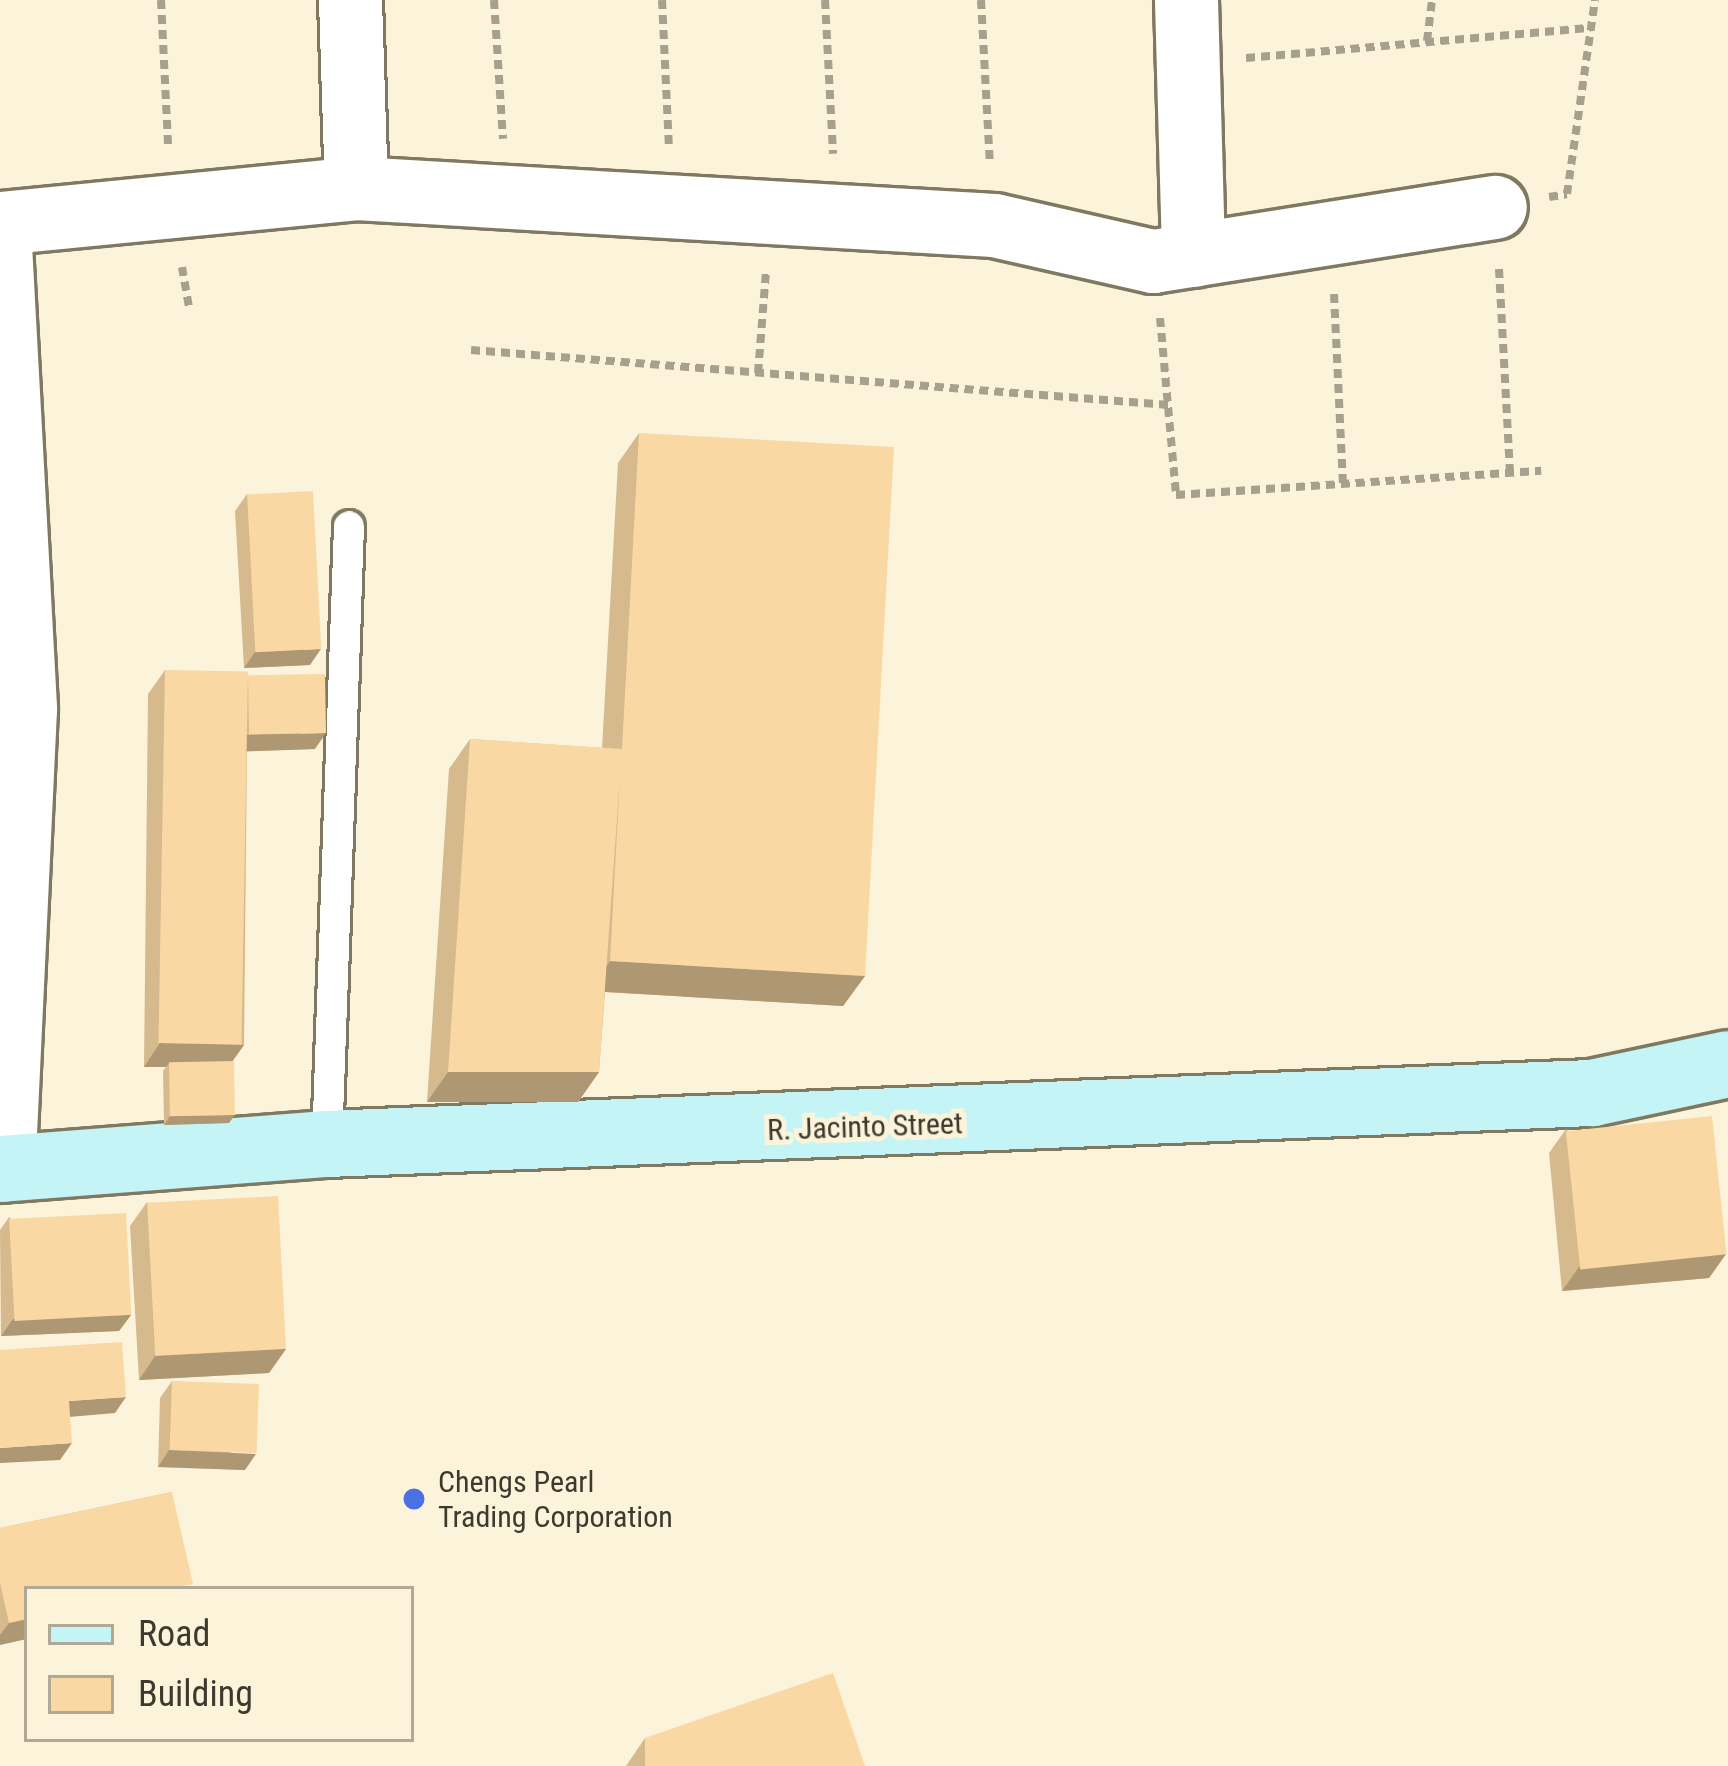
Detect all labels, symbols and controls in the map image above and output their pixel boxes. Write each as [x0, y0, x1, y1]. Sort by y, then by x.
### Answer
street label: R. Jacinto Street [767, 1106, 963, 1148]
place label: Chengs Pearl Trading Corporation [438, 1464, 673, 1534]
marker: Chengs Pearl Trading Corporation [401, 1486, 427, 1512]
legend [24, 1586, 414, 1742]
text: Road [138, 1613, 210, 1655]
text: Building [138, 1673, 253, 1715]

